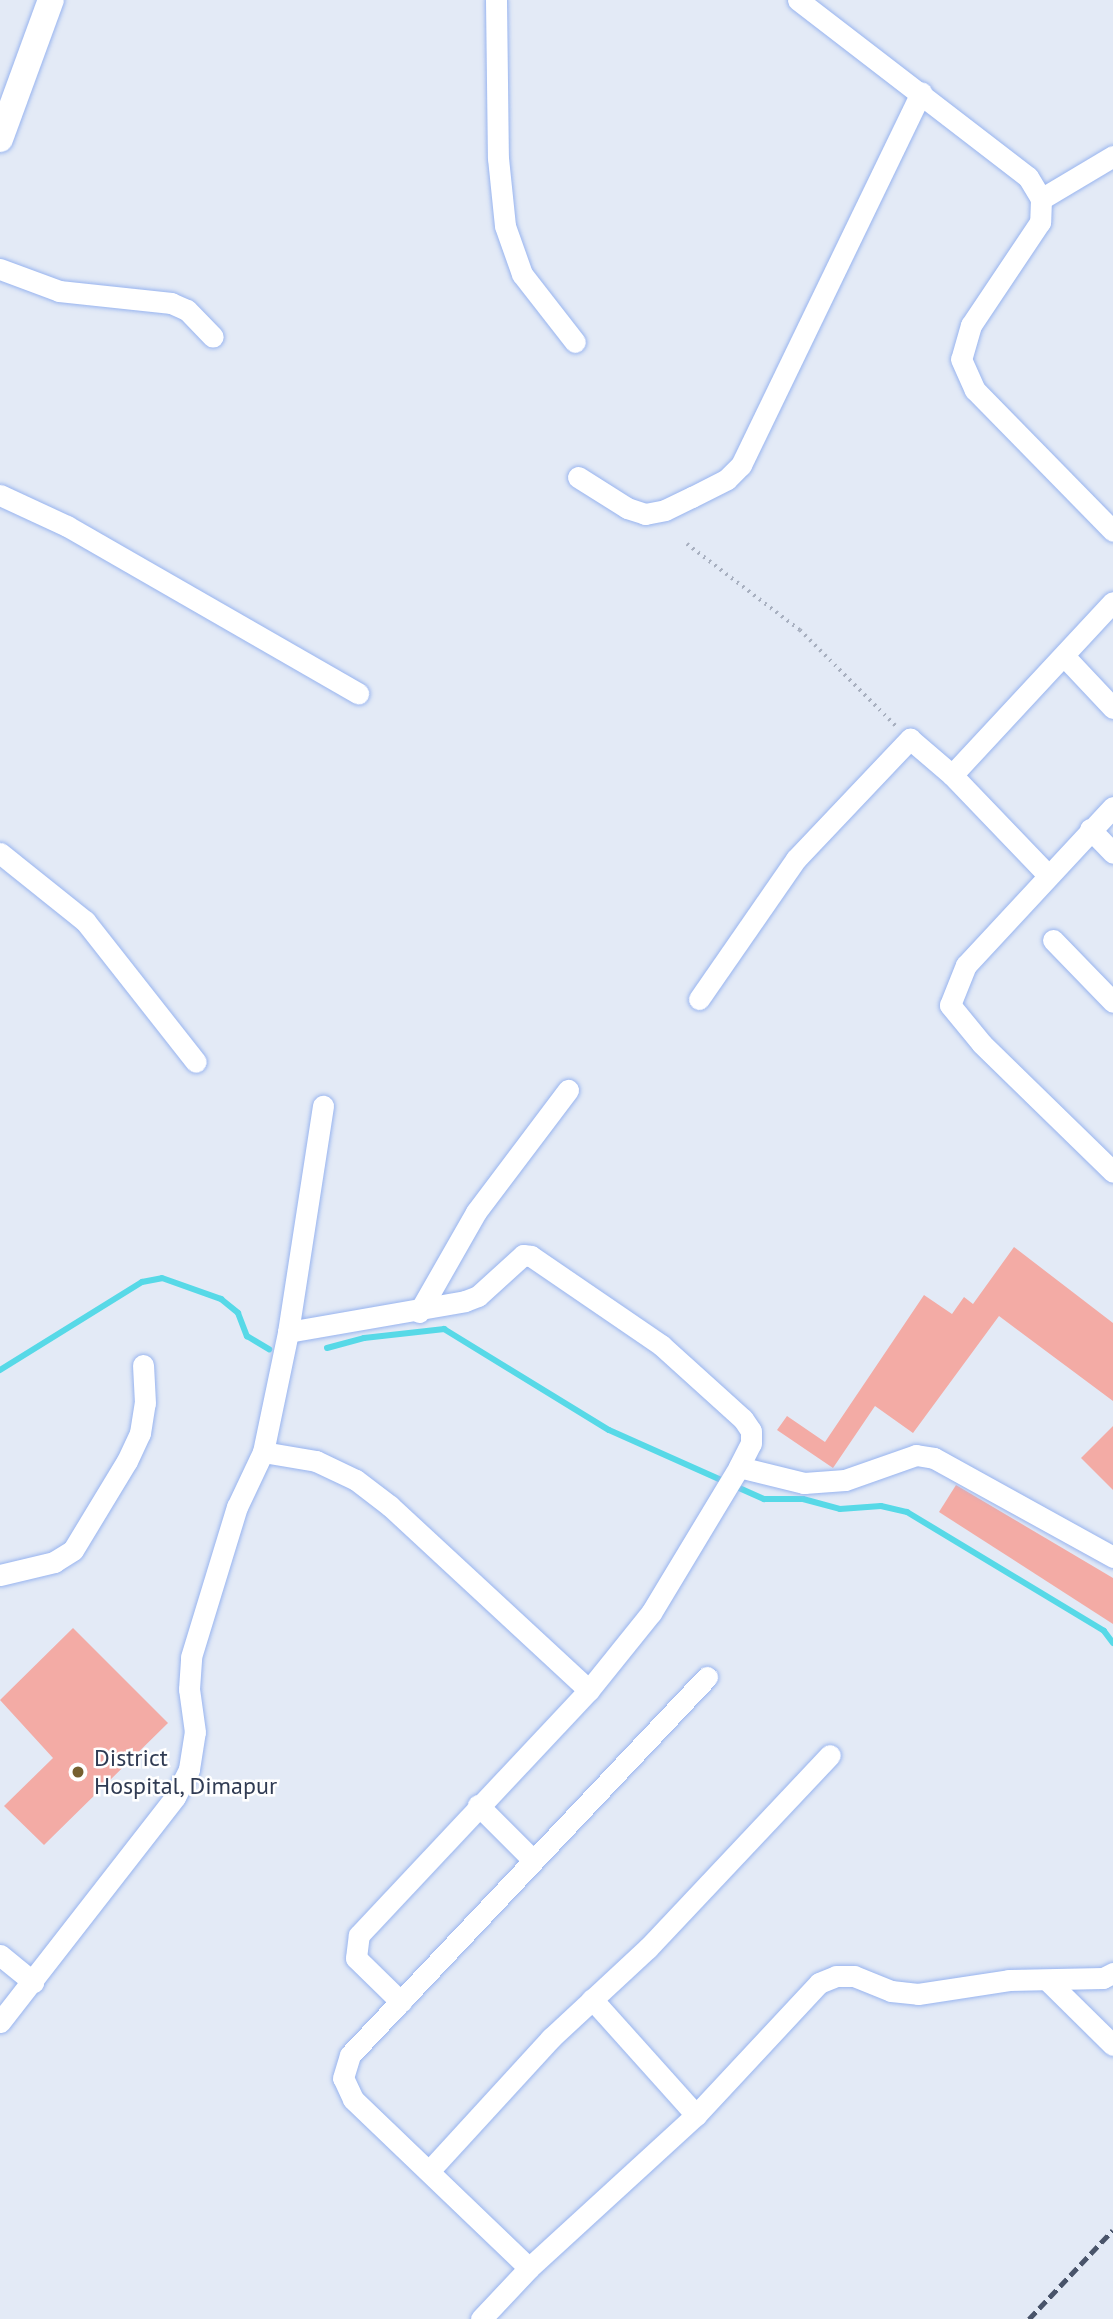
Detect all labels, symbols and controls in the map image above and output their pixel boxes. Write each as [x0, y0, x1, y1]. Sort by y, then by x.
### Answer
place label: District Hospital, Dimapur [94, 1744, 279, 1800]
marker: District Hospital, Dimapur [68, 1762, 88, 1782]

